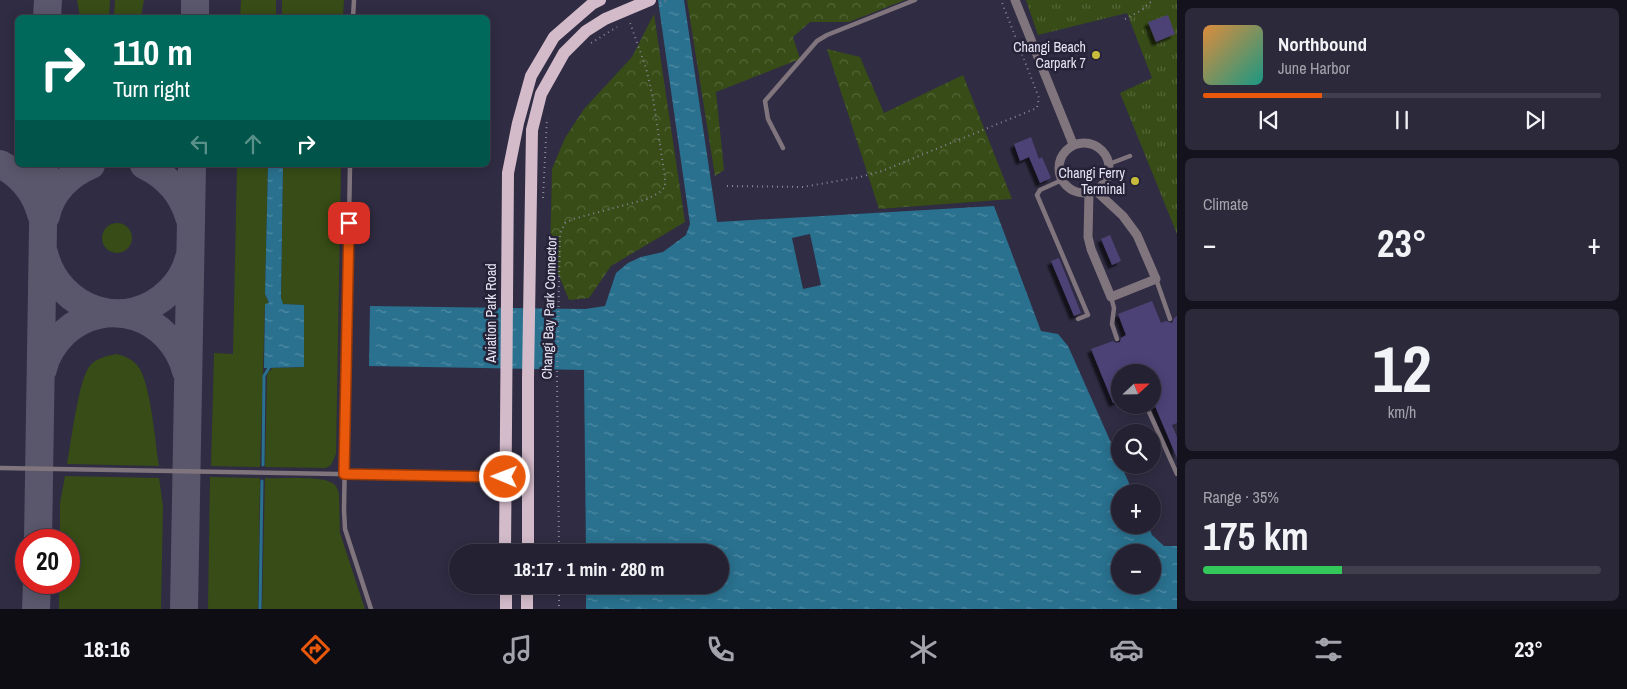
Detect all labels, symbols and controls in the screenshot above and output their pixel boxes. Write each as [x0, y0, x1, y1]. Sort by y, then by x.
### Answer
text: 110 m [113, 29, 193, 76]
text: Northbound [1278, 31, 1367, 57]
icon: right [30, 35, 95, 100]
place label: Changi Beach Carpark 7 [1013, 38, 1086, 72]
marker: Changi Beach Carpark 7 [1090, 49, 1102, 61]
text: June Harbor [1278, 57, 1350, 79]
text: Turn right [113, 74, 190, 104]
icon: previous [1255, 106, 1283, 134]
icon: pause [1388, 106, 1416, 134]
icon: next [1521, 106, 1549, 134]
icon: left [186, 130, 214, 158]
icon: ahead [239, 130, 267, 158]
icon: right [292, 130, 320, 158]
place label: Changi Ferry Terminal [1059, 164, 1125, 198]
marker: Changi Ferry Terminal [1129, 175, 1141, 187]
text: Climate [1203, 193, 1248, 215]
pin [328, 202, 370, 244]
icon: arrive [335, 209, 363, 237]
text: 23° [1377, 218, 1427, 269]
text: − [1203, 225, 1216, 263]
text: + [1588, 225, 1601, 263]
street label: Changi Bay Park Connector [538, 236, 560, 380]
street label: Aviation Park Road [482, 263, 500, 364]
text: 12 [1372, 325, 1432, 412]
north arrow [1111, 364, 1161, 414]
map controls [1111, 364, 1161, 594]
text: km/h [1388, 401, 1416, 423]
button: search [1111, 424, 1161, 474]
position arrow [478, 450, 530, 502]
button: + [1111, 484, 1161, 534]
text: Range · 35% [1203, 486, 1279, 508]
text: 175 km [1203, 511, 1309, 562]
speed limit sign: 20 [15, 529, 80, 594]
button: − [1111, 544, 1161, 594]
text: 18:17 · 1 min · 280 m [514, 556, 664, 582]
icon: directions [298, 632, 333, 667]
icon: music [500, 632, 535, 667]
icon: phone [703, 632, 738, 667]
icon: climate [906, 632, 941, 667]
icon: car [1109, 632, 1144, 667]
icon: filters [1311, 632, 1346, 667]
text: 18:16 [84, 634, 130, 664]
text: 23° [1514, 634, 1543, 664]

